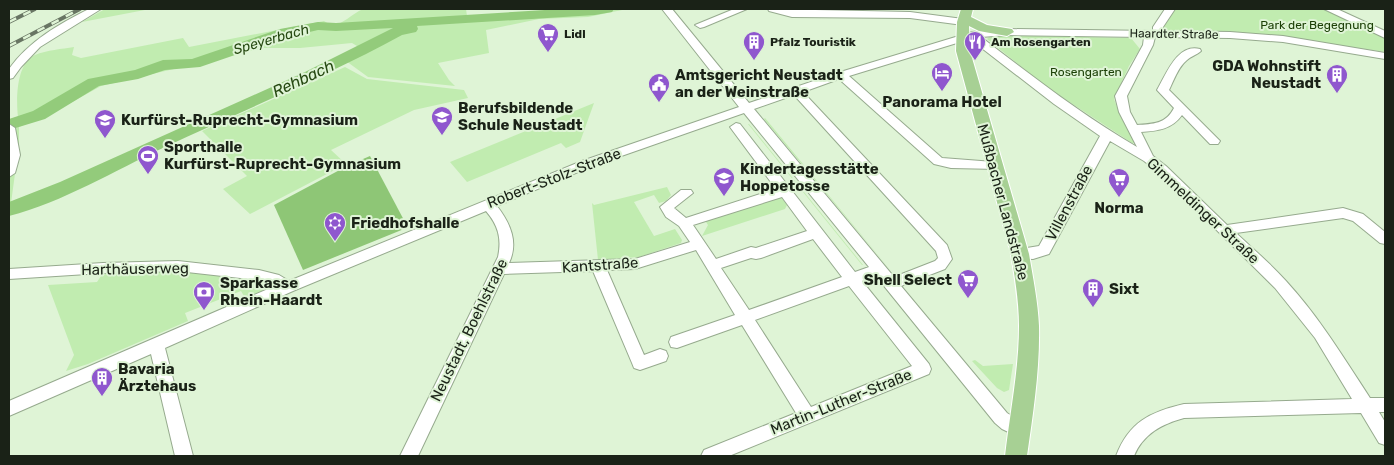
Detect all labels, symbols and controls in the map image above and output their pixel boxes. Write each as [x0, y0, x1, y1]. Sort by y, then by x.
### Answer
park label: Park der Begegnung [1260, 18, 1374, 32]
water label: Speyerbach [231, 21, 311, 58]
supermarket icon: Lidl [536, 22, 560, 53]
street label: Haardter Straße [1129, 26, 1219, 42]
place label: Lidl [564, 27, 586, 41]
building icon: Pfalz Touristik [742, 30, 766, 61]
restaurant icon: Am Rosengarten [963, 30, 987, 61]
place label: Pfalz Touristik [770, 35, 856, 49]
place label: Am Rosengarten [991, 35, 1091, 49]
water label: Rehbach [269, 56, 337, 101]
place label: GDA Wohnstift Neustadt [1212, 57, 1321, 92]
hotel icon: Panorama Hotel [930, 61, 954, 92]
building icon: GDA Wohnstift Neustadt [1325, 63, 1349, 94]
park label: Rosengarten [1050, 65, 1122, 79]
place label: Amtsgericht Neustadt an der Weinstraße [675, 66, 843, 101]
public building icon: Amtsgericht Neustadt an der Weinstraße [647, 72, 671, 103]
place label: Panorama Hotel [882, 93, 1002, 111]
place label: Berufsbildende Schule Neustadt [458, 99, 582, 134]
school or university icon: Berufsbildende Schule Neustadt [430, 105, 454, 136]
school or university icon: Kurfürst-Ruprecht-Gymnasium [93, 108, 117, 139]
place label: Kurfürst-Ruprecht-Gymnasium [121, 111, 358, 129]
street label: Mußbacher Landstraße [973, 122, 1033, 282]
place label: Sporthalle Kurfürst-Ruprecht-Gymnasium [164, 138, 401, 173]
sports icon: Sporthalle Kurfürst-Ruprecht-Gymnasium [136, 144, 160, 175]
street label: Robert-Stolz-Straße [484, 144, 624, 212]
street label: Gimmeldinger Straße [1143, 154, 1263, 268]
place label: Kindertagesstätte Hoppetosse [740, 160, 879, 195]
street label: Villenstraße [1042, 162, 1096, 244]
school or university icon: Kindertagesstätte Hoppetosse [712, 166, 736, 197]
supermarket icon: Norma [1107, 167, 1131, 198]
place label: Norma [1094, 199, 1144, 217]
synagogue icon: Friedhofshalle [323, 211, 347, 242]
place label: Friedhofshalle [351, 214, 460, 232]
street label: Kantstraße [561, 253, 639, 277]
street label: Neustadt, Boehlstraße [427, 256, 511, 404]
street label: Harthäuserweg [81, 259, 189, 279]
supermarket icon: Shell Select [956, 268, 980, 299]
place label: Shell Select [864, 271, 952, 289]
place label: Sparkasse Rhein-Haardt [220, 274, 322, 309]
building icon: Sixt [1081, 277, 1105, 308]
bank icon: Sparkasse Rhein-Haardt [192, 280, 216, 311]
place label: Sixt [1109, 280, 1139, 298]
place label: Bavaria Ärztehaus [118, 360, 196, 395]
street label: Martin-Luther-Straße [768, 365, 914, 439]
building icon: Bavaria Ärztehaus [90, 366, 114, 397]

